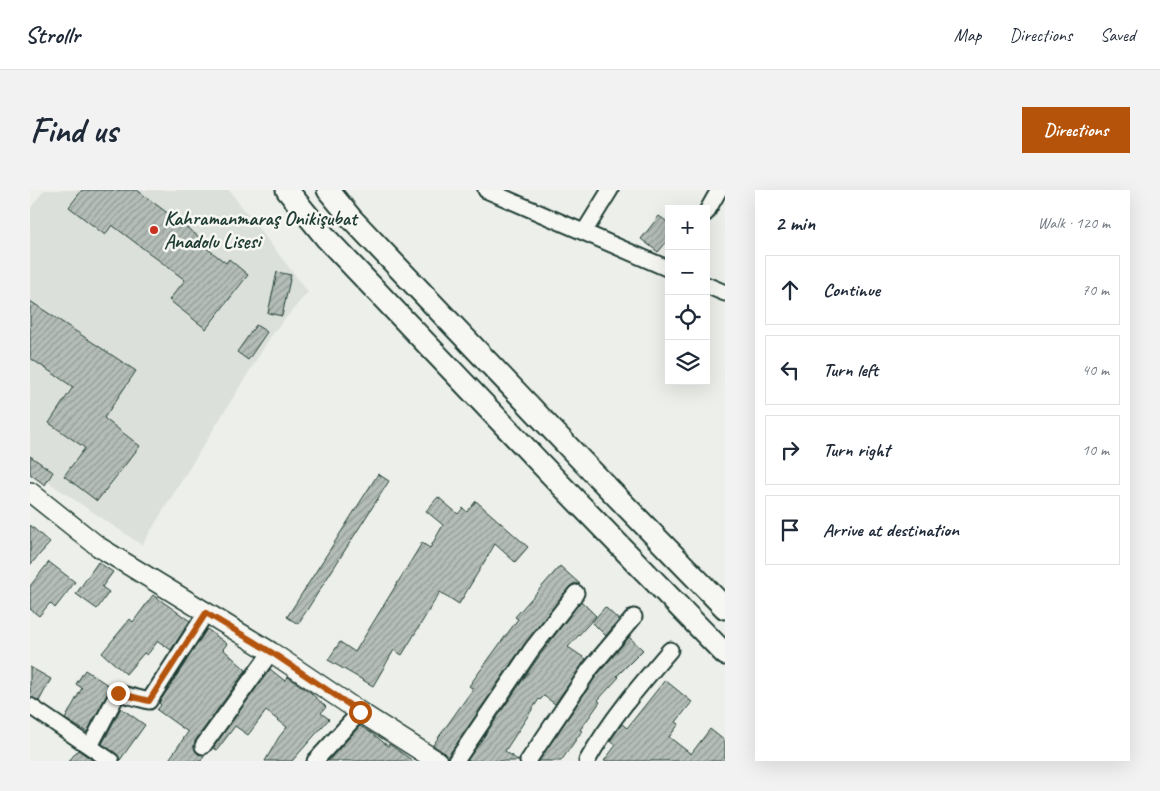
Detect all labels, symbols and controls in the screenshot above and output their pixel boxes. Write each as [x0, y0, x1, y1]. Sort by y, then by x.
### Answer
text: Strollr [25, 20, 80, 50]
text: Map [954, 24, 981, 46]
text: Directions [1009, 24, 1072, 46]
text: Saved [1100, 24, 1135, 46]
button: Directions [1022, 107, 1130, 153]
text: Find us [30, 108, 117, 153]
map controls [665, 205, 710, 385]
button: + [665, 205, 710, 250]
place label: Kahramanmaraş Onikişubat Anadolu Lisesi [164, 206, 359, 254]
text: 2 min [775, 210, 815, 236]
text: Walk · 120 m [1038, 213, 1110, 233]
marker: Kahramanmaraş Onikişubat Anadolu Lisesi [148, 224, 160, 236]
button: − [665, 250, 710, 295]
icon: ahead [776, 276, 804, 304]
text: Continue [823, 278, 880, 302]
text: 70 m [1082, 280, 1109, 300]
button: locate [665, 295, 710, 340]
button: layers [665, 340, 710, 385]
icon: left [776, 356, 804, 384]
text: Turn left [823, 358, 878, 382]
text: 40 m [1082, 360, 1109, 380]
icon: right [776, 436, 804, 464]
text: Turn right [823, 438, 890, 462]
text: 10 m [1082, 440, 1109, 460]
icon: arrive [776, 516, 804, 544]
text: Arrive at destination [823, 518, 959, 542]
route end [107, 682, 130, 705]
route start [349, 701, 372, 724]

